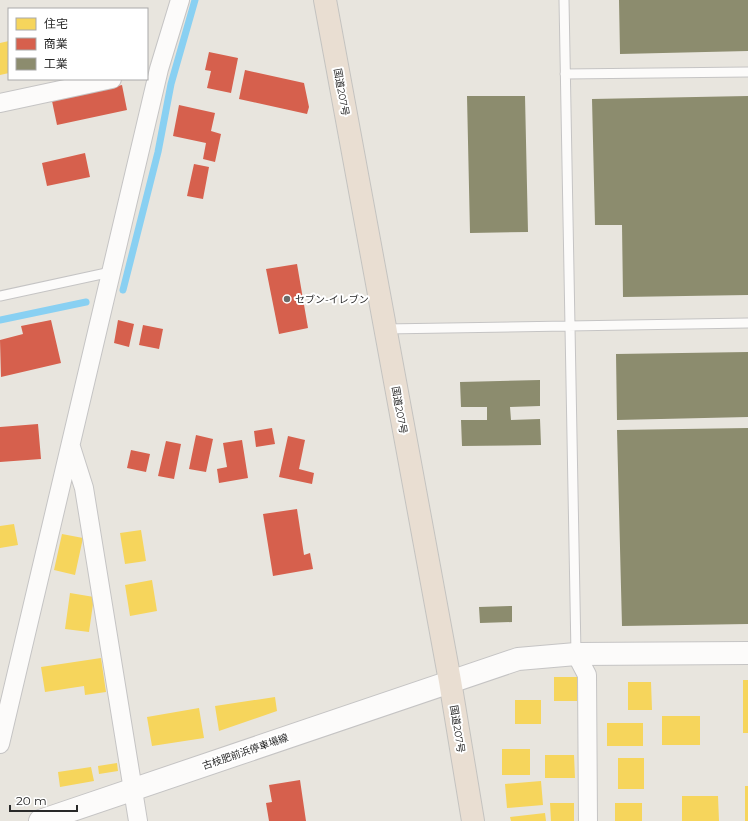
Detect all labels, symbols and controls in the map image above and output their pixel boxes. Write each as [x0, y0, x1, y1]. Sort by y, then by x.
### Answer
legend [8, 8, 148, 80]
text: 住宅 [44, 16, 68, 31]
text: 商業 [44, 36, 68, 51]
text: 工業 [44, 56, 68, 71]
street label: 国道207号 [331, 67, 352, 117]
place label: セブン-イレブン [295, 293, 369, 306]
marker: セブン-イレブン [282, 294, 292, 304]
street label: 国道207号 [389, 385, 410, 435]
street label: 国道207号 [447, 704, 468, 754]
street label: 古枝肥前浜停車場線 [200, 731, 290, 772]
scale bar [10, 787, 77, 813]
text: 20 m [16, 793, 47, 808]

